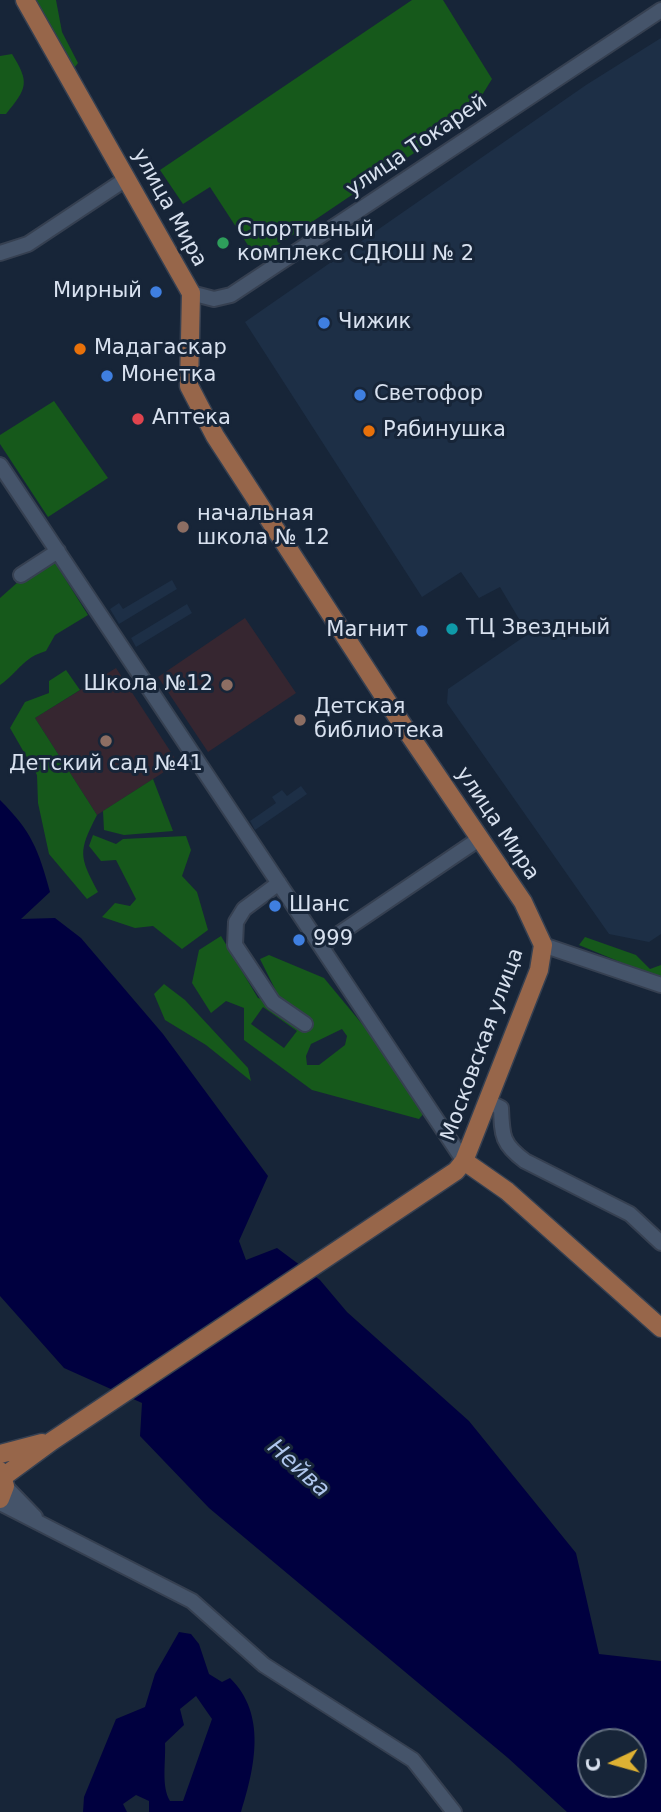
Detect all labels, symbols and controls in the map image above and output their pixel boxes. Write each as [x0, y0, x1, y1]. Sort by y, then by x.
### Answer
street label: улица Токарей [342, 90, 492, 202]
street label: улица Мира [126, 144, 212, 272]
place label: Спортивный комплекс СДЮШ № 2 [237, 218, 474, 268]
marker: Спортивный комплекс СДЮШ № 2 [215, 235, 231, 251]
place label: Мирный [53, 279, 142, 305]
marker: Мирный [148, 284, 164, 300]
place label: Чижик [338, 310, 411, 336]
marker: Чижик [316, 315, 332, 331]
place label: Мадагаскар [94, 336, 227, 362]
marker: Мадагаскар [72, 341, 88, 357]
place label: Монетка [121, 363, 216, 389]
marker: Монетка [99, 368, 115, 384]
place label: Светофор [374, 382, 483, 408]
marker: Светофор [352, 387, 368, 403]
place label: Аптека [152, 406, 231, 432]
marker: Аптека [130, 411, 146, 427]
place label: Рябинушка [383, 418, 506, 444]
marker: Рябинушка [361, 423, 377, 439]
place label: начальная школа № 12 [197, 502, 330, 552]
marker: начальная школа № 12 [175, 519, 191, 535]
place label: ТЦ Звездный [466, 616, 610, 642]
place label: Магнит [326, 618, 408, 644]
marker: ТЦ Звездный [444, 621, 460, 637]
marker: Магнит [414, 623, 430, 639]
place label: Школа №12 [83, 672, 213, 698]
marker: Школа №12 [219, 677, 235, 693]
place label: Детская библиотека [314, 695, 444, 745]
marker: Детская библиотека [292, 712, 308, 728]
marker: Детский сад №41 [98, 733, 114, 749]
place label: Детский сад №41 [9, 752, 203, 778]
street label: улица Мира [450, 763, 544, 885]
place label: Шанс [289, 893, 350, 919]
marker: Шанс [267, 898, 283, 914]
place label: 999 [313, 927, 353, 953]
marker: 999 [291, 932, 307, 948]
street label: Московская улица [436, 945, 530, 1145]
water label: Нейва [261, 1434, 335, 1504]
north arrow [577, 1728, 647, 1798]
text: С [582, 1757, 605, 1773]

